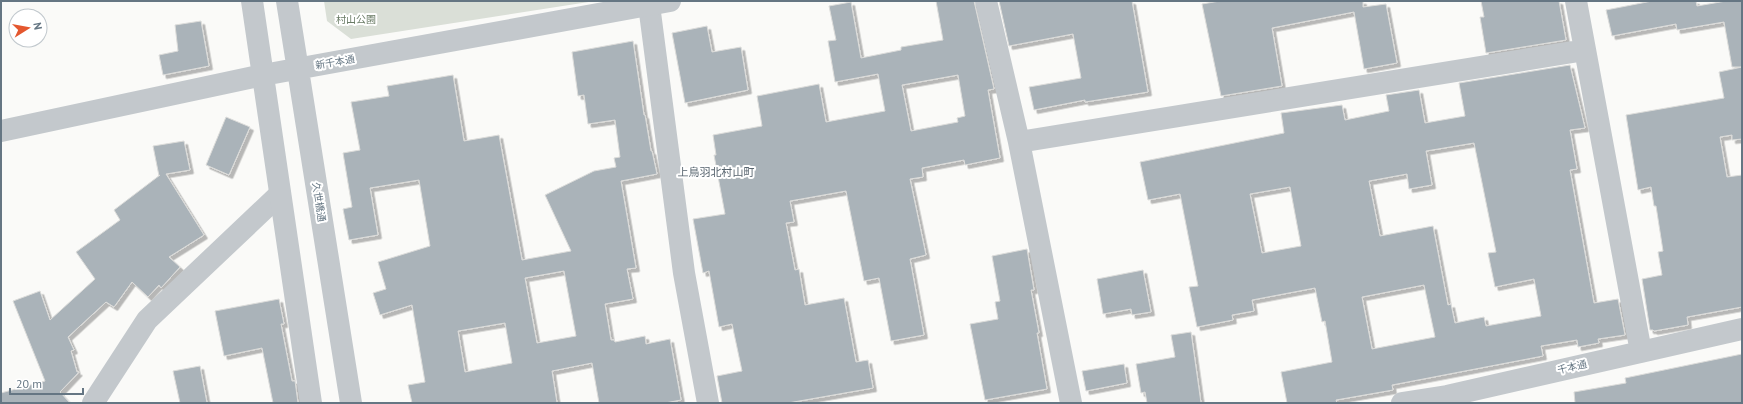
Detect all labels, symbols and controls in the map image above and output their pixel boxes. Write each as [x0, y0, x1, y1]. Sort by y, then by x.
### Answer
north arrow [8, 8, 48, 48]
park label: 村山公園 [336, 13, 376, 26]
text: N [30, 21, 45, 31]
street label: 新千本通 [314, 52, 356, 72]
district label: 上鳥羽北村山町 [678, 165, 755, 179]
street label: 久世橋通 [309, 181, 329, 223]
street label: 千本通 [1556, 357, 1588, 377]
scale bar [10, 370, 83, 396]
text: 20 m [16, 376, 42, 391]

